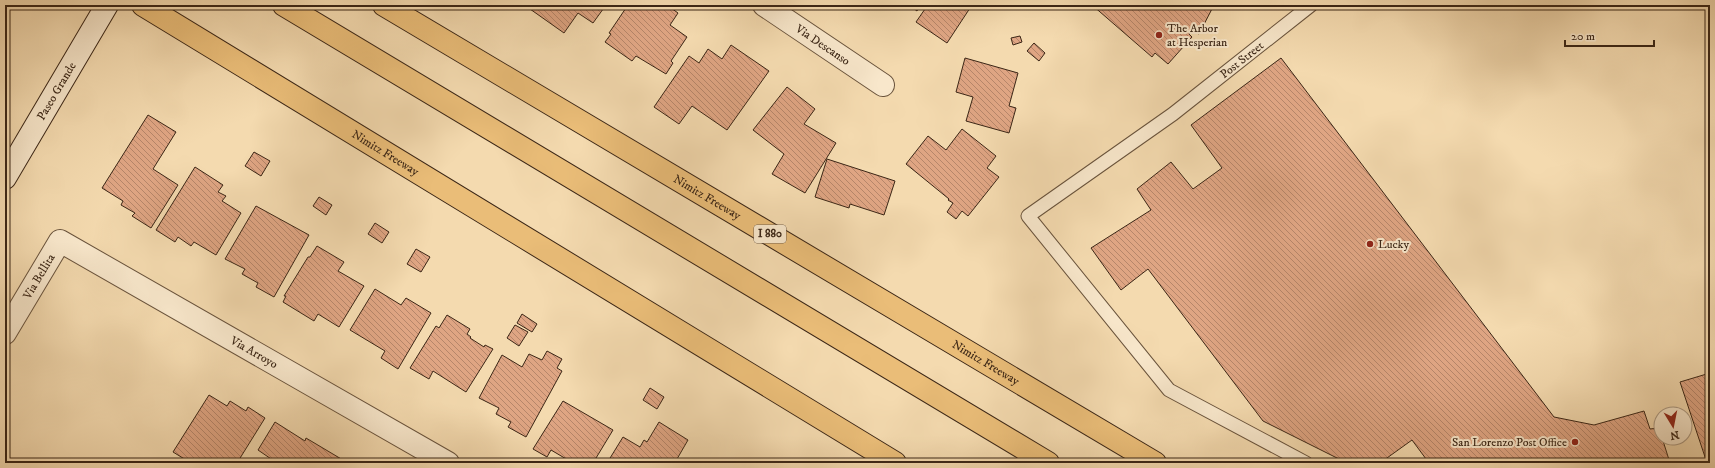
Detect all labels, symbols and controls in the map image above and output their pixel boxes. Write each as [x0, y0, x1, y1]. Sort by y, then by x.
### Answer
street label: Via Descanso [792, 20, 853, 68]
place label: The Arbor at Hesperian [1167, 21, 1228, 50]
scale bar [1565, 22, 1654, 48]
text: 20 m [1571, 29, 1595, 44]
marker: The Arbor at Hesperian [1154, 30, 1164, 40]
street label: Post Street [1217, 38, 1267, 82]
street label: Paseo Grande [33, 59, 79, 123]
street label: Nimitz Freeway [349, 127, 422, 179]
street label: Nimitz Freeway [671, 171, 744, 223]
road number: I 880 [754, 225, 786, 243]
place label: Lucky [1378, 237, 1410, 252]
marker: Lucky [1365, 239, 1375, 249]
street label: Via Bellita [19, 250, 59, 303]
street label: Via Arroyo [227, 332, 281, 372]
street label: Nimitz Freeway [949, 337, 1023, 388]
north arrow [1653, 406, 1693, 446]
text: N [1669, 427, 1680, 443]
place label: San Lorenzo Post Office [1452, 435, 1567, 450]
marker: San Lorenzo Post Office [1570, 437, 1580, 447]

